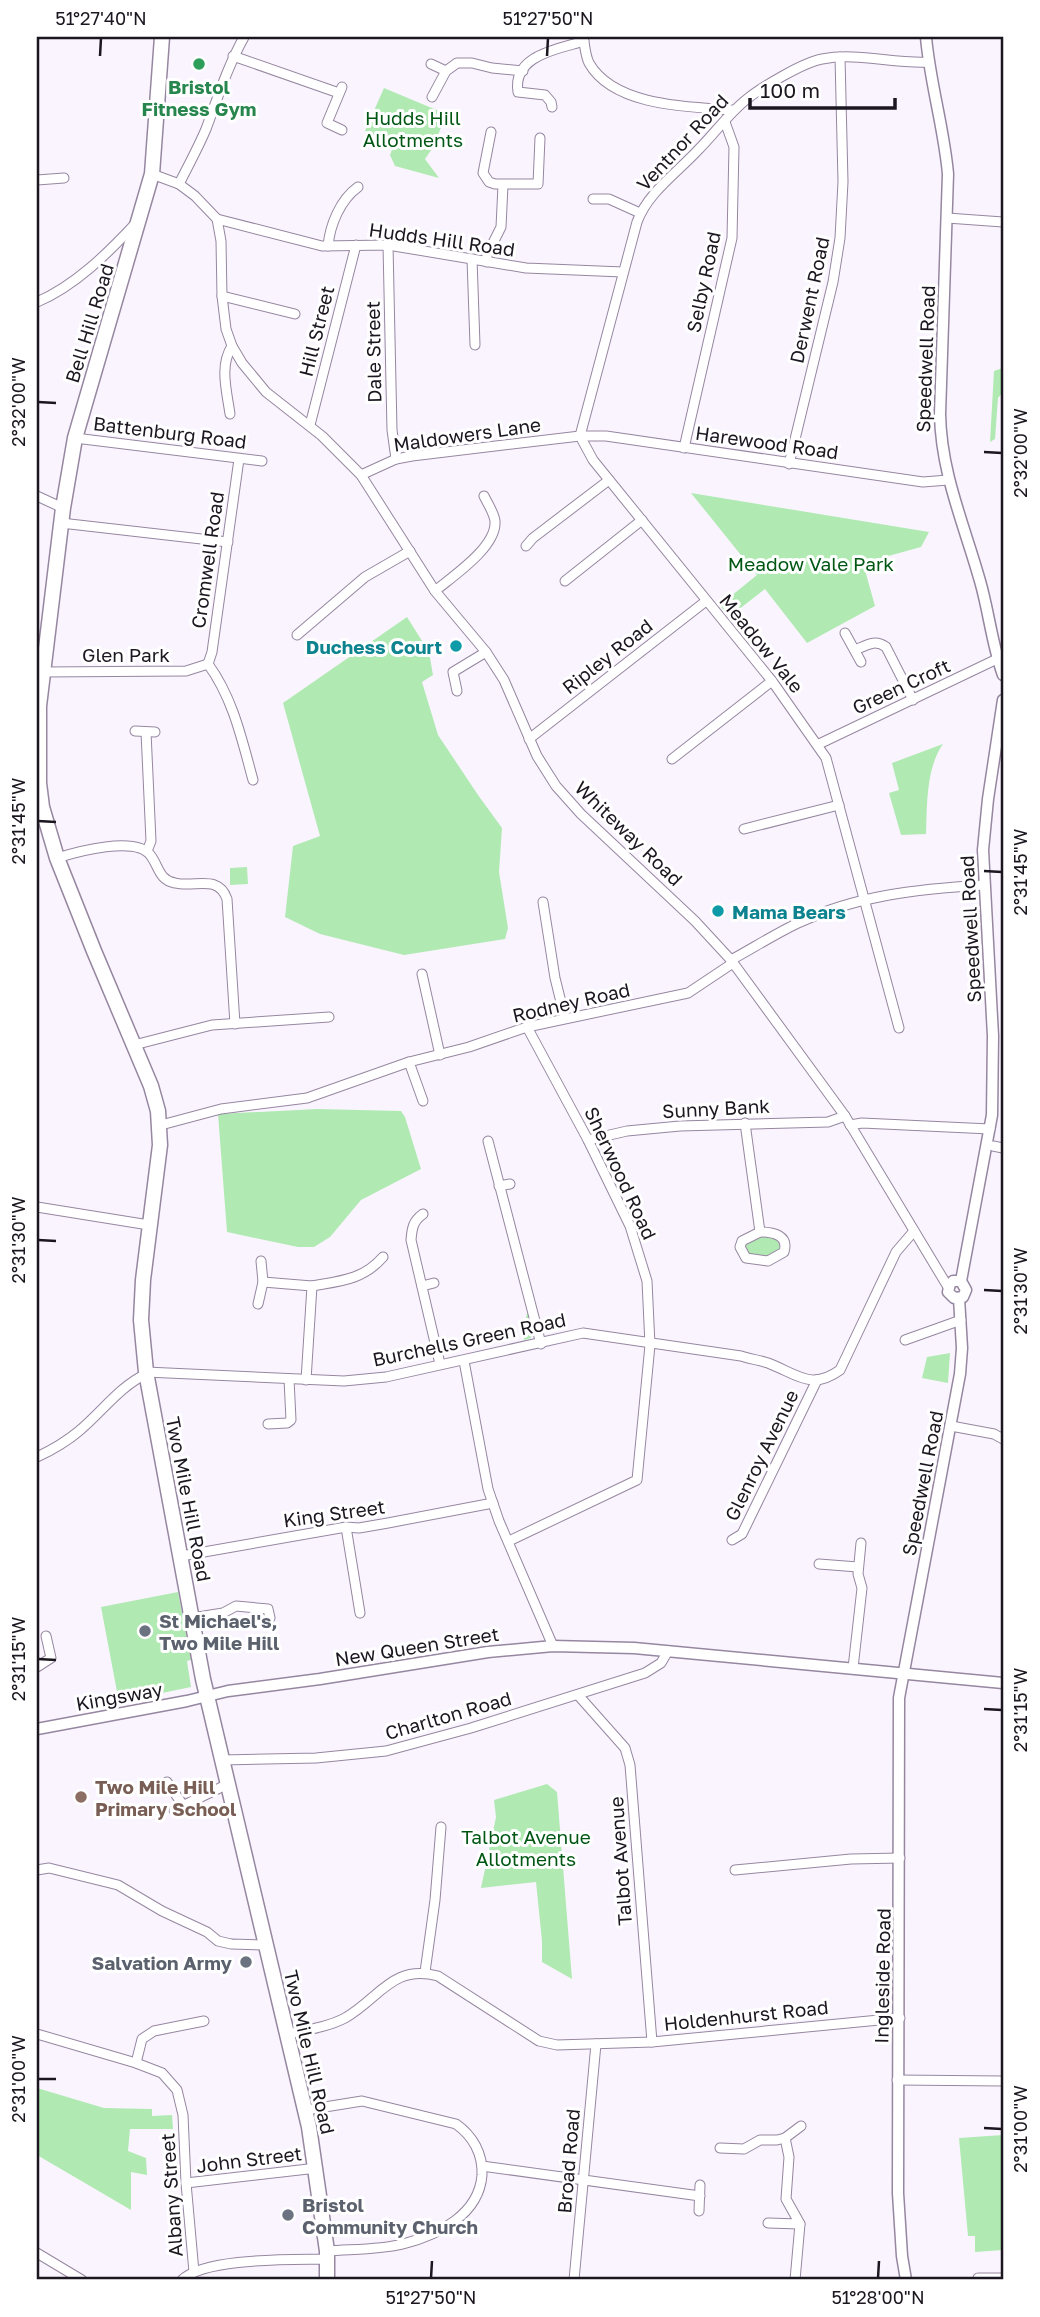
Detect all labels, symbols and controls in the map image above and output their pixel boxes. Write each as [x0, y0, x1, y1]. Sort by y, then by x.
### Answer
text: 51°27'40"N [55, 7, 147, 29]
text: 51°27'50"N [503, 7, 594, 29]
marker: Bristol Fitness Gym [191, 56, 207, 72]
scale bar [750, 66, 895, 110]
place label: Bristol Fitness Gym [142, 75, 256, 120]
text: 100 m [760, 77, 820, 103]
street label: Ventnor Road [631, 89, 733, 195]
park label: Hudds Hill Allotments [363, 106, 463, 151]
street label: Hudds Hill Road [368, 217, 516, 261]
street label: Selby Road [681, 229, 725, 335]
street label: Derwent Road [784, 235, 834, 365]
street label: Bell Hill Road [60, 261, 118, 385]
street label: Hill Street [294, 283, 338, 379]
street label: Speedwell Road [911, 285, 939, 433]
street label: Dale Street [361, 301, 385, 403]
text: 2°32'00"W [7, 357, 29, 447]
text: 2°32'00"W [1009, 408, 1031, 498]
street label: Battenburg Road [92, 411, 248, 453]
street label: Maldowers Lane [392, 412, 542, 456]
street label: Harewood Road [694, 421, 840, 463]
street label: Cromwell Road [186, 490, 228, 630]
park label: Meadow Vale Park [728, 552, 894, 575]
street label: Meadow Vale [715, 589, 809, 697]
street label: Ripley Road [557, 614, 657, 698]
place label: Duchess Court [306, 635, 442, 658]
marker: Duchess Court [448, 638, 464, 654]
street label: Glen Park [82, 643, 170, 666]
street label: Green Croft [848, 653, 954, 719]
street label: Whiteway Road [570, 776, 688, 890]
text: 2°31'45"W [7, 778, 29, 864]
text: 2°31'45"W [1009, 829, 1031, 915]
street label: Speedwell Road [955, 855, 985, 1003]
place label: Mama Bears [732, 900, 846, 923]
marker: Mama Bears [710, 903, 726, 919]
street label: Rodney Road [510, 977, 632, 1027]
street label: Sunny Bank [662, 1094, 771, 1122]
street label: Sherwood Road [580, 1103, 662, 1243]
text: 2°31'30"W [7, 1196, 29, 1284]
text: 2°31'30"W [1009, 1247, 1031, 1335]
street label: Burchells Green Road [370, 1307, 568, 1371]
street label: Glenroy Avenue [719, 1386, 803, 1524]
street label: Speedwell Road [897, 1409, 947, 1557]
street label: Two Mile Hill Road [162, 1415, 216, 1583]
street label: King Street [282, 1494, 386, 1532]
place label: St Michael's, Two Mile Hill [159, 1609, 279, 1654]
text: 2°31'15"W [7, 1617, 29, 1701]
street label: New Queen Street [333, 1622, 501, 1670]
marker: St Michael's, Two Mile Hill [137, 1623, 153, 1639]
text: 2°31'15"W [1009, 1668, 1031, 1752]
street label: Kingsway [74, 1677, 165, 1715]
street label: Charlton Road [382, 1686, 514, 1744]
place label: Two Mile Hill Primary School [95, 1775, 236, 1820]
marker: Two Mile Hill Primary School [73, 1789, 89, 1805]
street label: Talbot Avenue [604, 1796, 636, 1926]
park label: Talbot Avenue Allotments [461, 1825, 591, 1870]
street label: Ingleside Road [869, 1908, 895, 2044]
place label: Salvation Army [91, 1951, 233, 1974]
marker: Salvation Army [238, 1954, 254, 1970]
street label: Two Mile Hill Road [280, 1968, 340, 2136]
street label: Holdenhurst Road [662, 1995, 830, 2035]
text: 2°31'00"W [7, 2035, 29, 2123]
text: 2°31'00"W [1009, 2085, 1031, 2173]
street label: Broad Road [552, 2108, 584, 2214]
street label: Albany Street [155, 2132, 187, 2258]
street label: John Street [195, 2141, 303, 2177]
place label: Bristol Community Church [302, 2193, 478, 2238]
marker: Bristol Community Church [280, 2207, 296, 2223]
text: 51°27'50"N [386, 2286, 477, 2308]
text: 51°28'00"N [831, 2286, 925, 2308]

